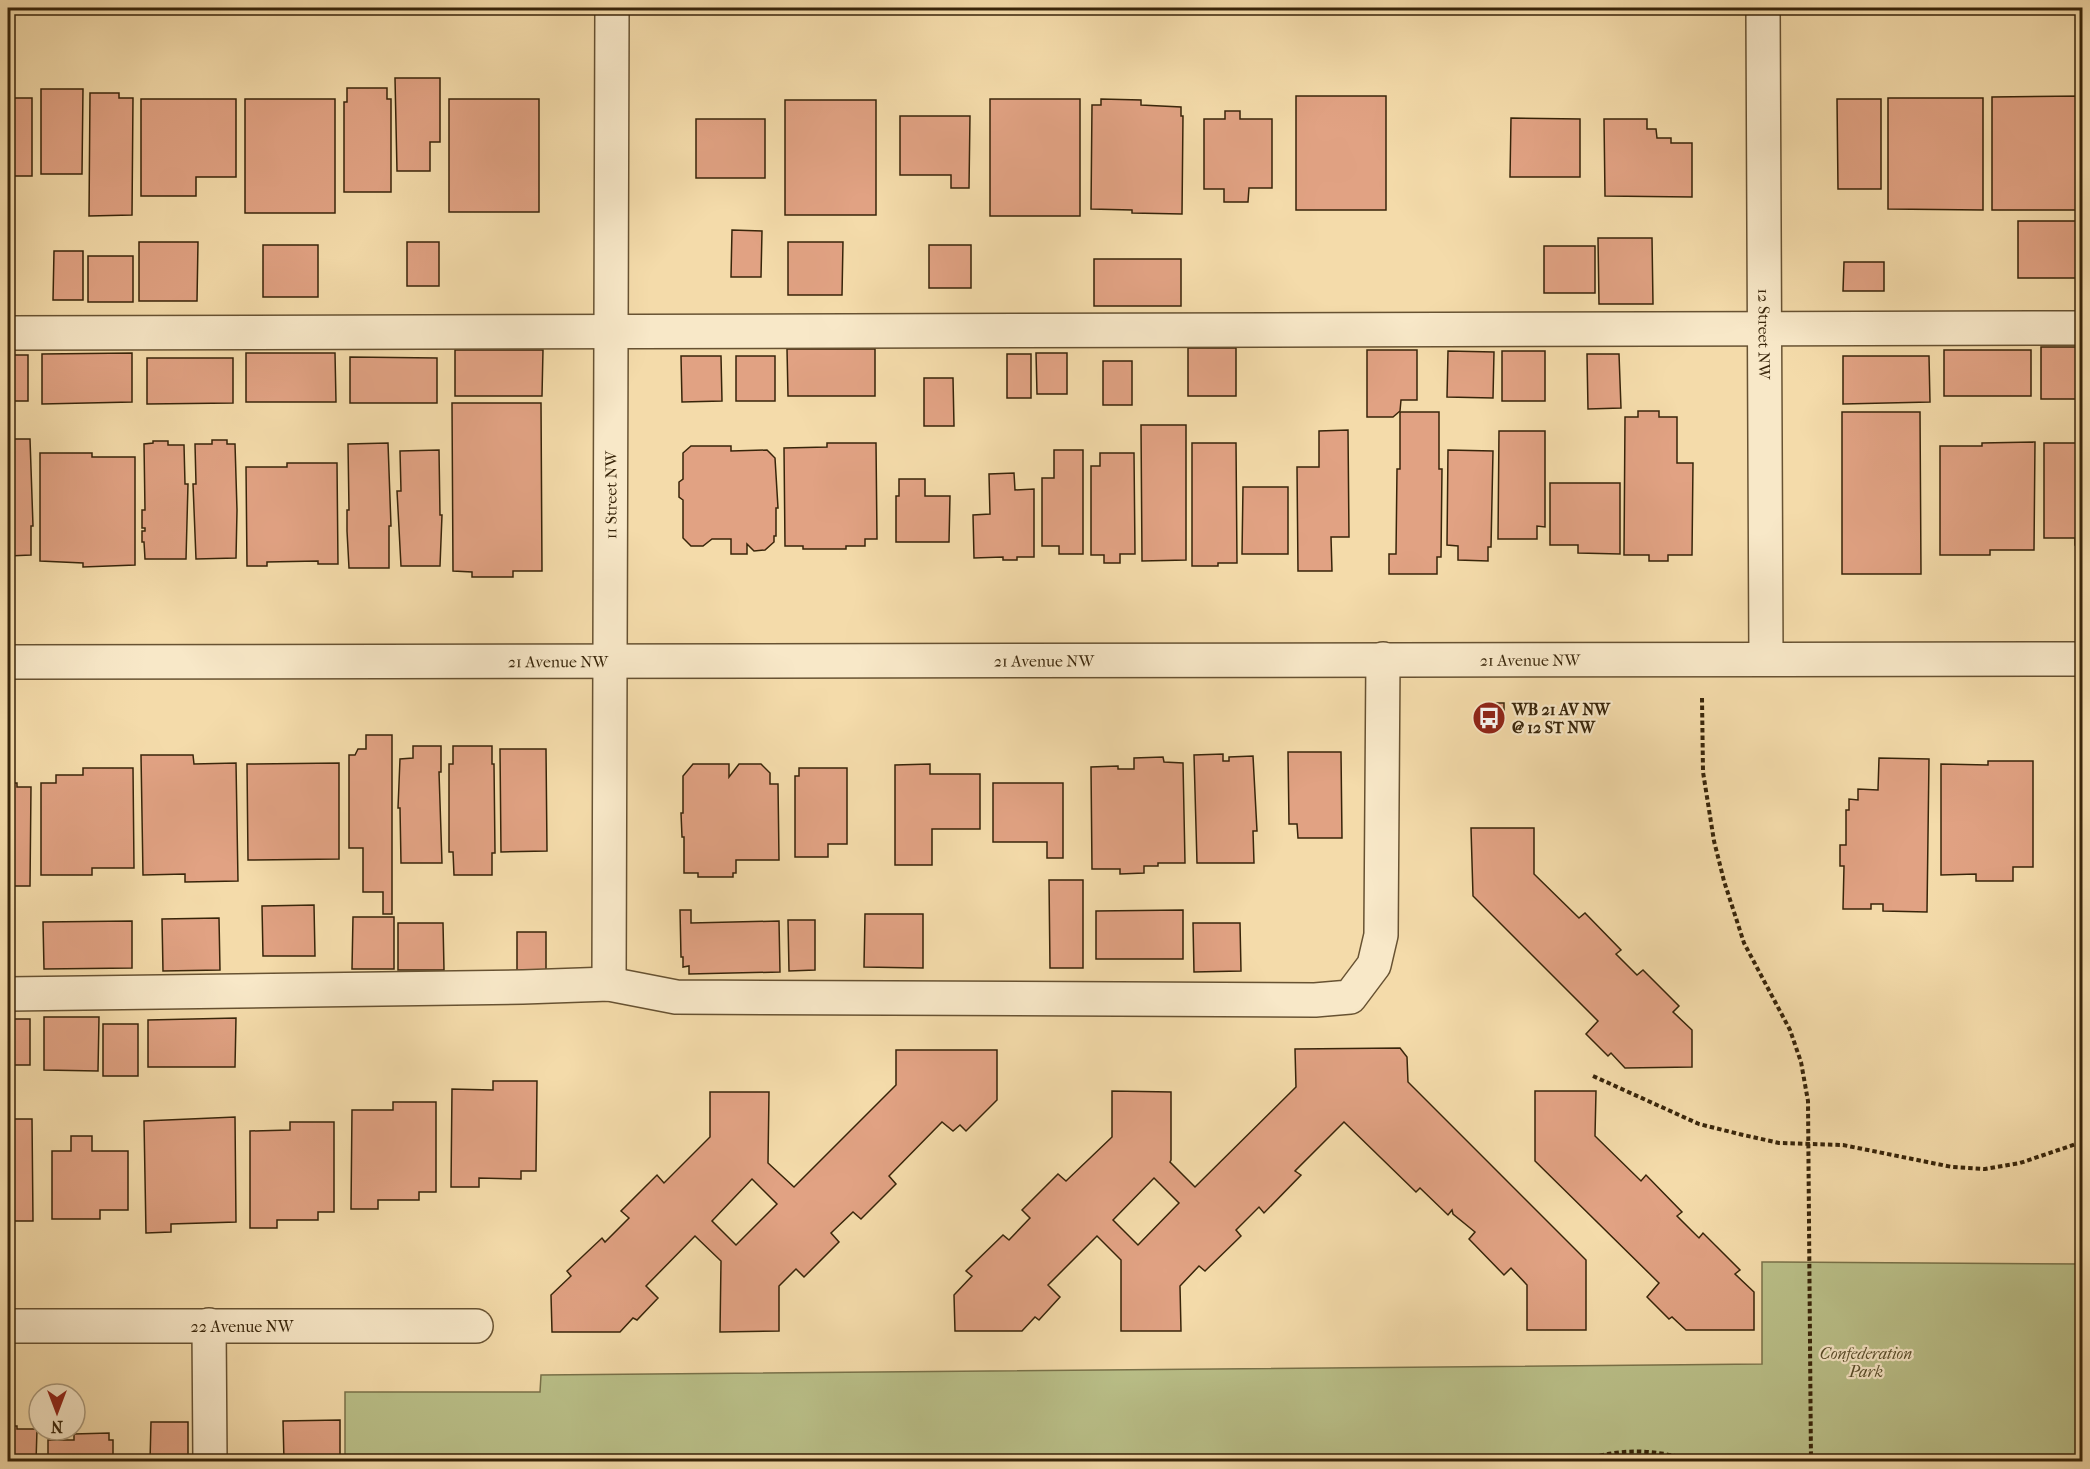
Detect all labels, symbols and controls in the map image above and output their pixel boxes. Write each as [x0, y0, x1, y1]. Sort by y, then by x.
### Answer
street label: 12 Street NW [1754, 288, 1774, 381]
street label: 11 Street NW [601, 449, 621, 539]
street label: 21 Avenue NW [994, 651, 1095, 671]
street label: 21 Avenue NW [1480, 651, 1581, 670]
street label: 21 Avenue NW [508, 652, 609, 671]
bus stop icon: WB 21 AV NW @ 12 ST NW [1471, 700, 1507, 736]
place label: WB 21 AV NW @ 12 ST NW [1511, 700, 1611, 737]
street label: 22 Avenue NW [191, 1317, 295, 1336]
park label: Confederation Park [1820, 1344, 1912, 1381]
north arrow [27, 1382, 87, 1442]
text: N [50, 1417, 63, 1436]

